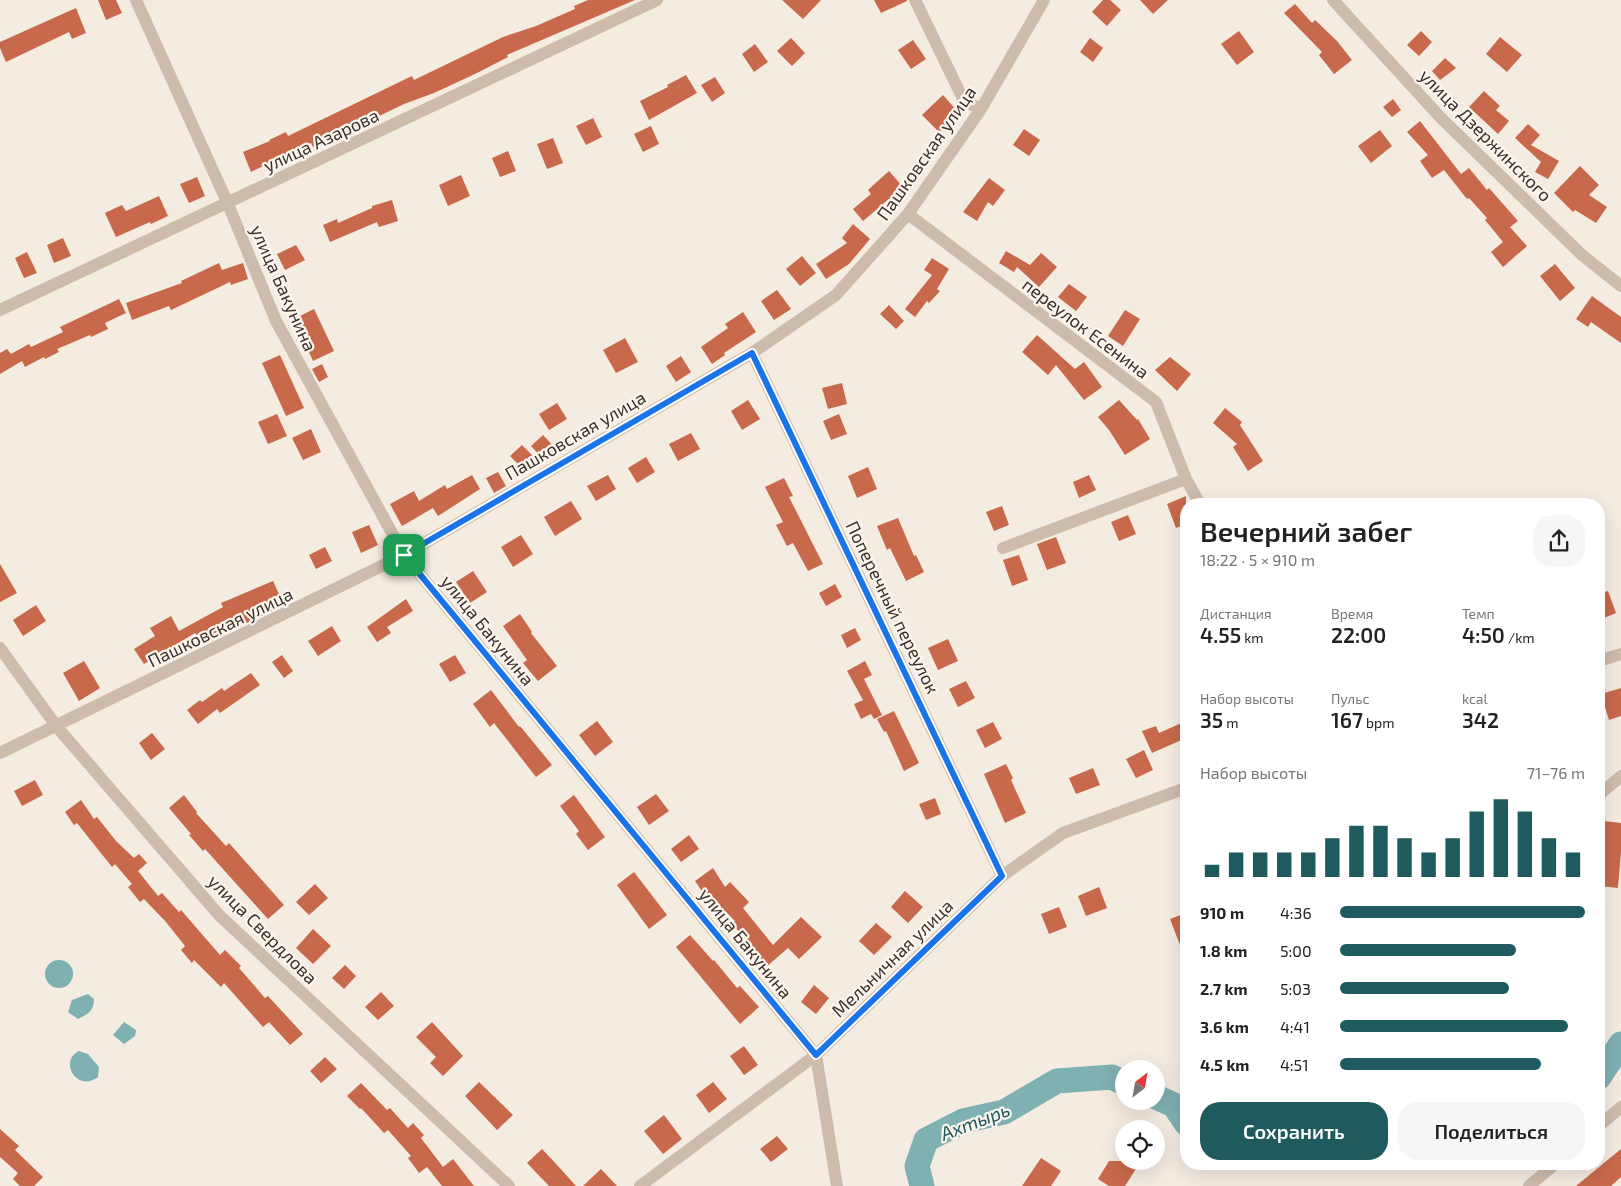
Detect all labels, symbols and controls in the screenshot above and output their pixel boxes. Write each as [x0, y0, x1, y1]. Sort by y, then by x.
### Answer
street label: улица Дзержинского [1415, 64, 1557, 206]
street label: Пашковская улица [871, 82, 981, 224]
street label: улица Азарова [260, 104, 382, 176]
street label: улица Бакунина [246, 222, 322, 354]
street label: переулок Есенина [1018, 273, 1154, 383]
street label: Пашковская улица [501, 386, 649, 484]
text: Вечерний забег [1200, 514, 1412, 548]
button: share [1533, 515, 1585, 567]
street label: Поперечный переулок [842, 517, 945, 697]
pin [383, 534, 425, 576]
icon: arrive [390, 541, 418, 569]
text: 18:22 · 5 × 910 m [1200, 550, 1315, 569]
street label: улица Бакунина [437, 570, 539, 690]
street label: Пашковская улица [144, 582, 296, 672]
text: Дистанция [1200, 605, 1272, 622]
text: Время [1331, 605, 1373, 622]
text: Темп [1462, 605, 1495, 622]
text: 4.55 [1200, 622, 1241, 647]
text: 22:00 [1331, 622, 1386, 647]
text: 4:50 [1462, 622, 1505, 647]
text: km [1241, 629, 1264, 646]
text: /km [1505, 629, 1535, 646]
text: Набор высоты [1200, 690, 1294, 707]
text: Пульс [1331, 690, 1369, 707]
text: kcal [1462, 690, 1488, 707]
text: 35 [1200, 707, 1223, 732]
text: 167 [1331, 707, 1363, 732]
text: 342 [1462, 707, 1499, 732]
text: m [1223, 714, 1239, 731]
text: bpm [1363, 714, 1394, 731]
text: Набор высоты [1200, 763, 1307, 782]
text: 71–76 m [1527, 763, 1585, 782]
street label: улица Свердлова [204, 870, 322, 988]
street label: улица Бакунина [695, 883, 797, 1003]
street label: Мельничная улица [827, 895, 957, 1021]
text: 910 m [1200, 903, 1244, 922]
text: 4:36 [1280, 903, 1312, 922]
text: 1.8 km [1200, 941, 1247, 960]
text: 5:00 [1280, 941, 1312, 960]
text: 2.7 km [1200, 979, 1248, 998]
text: 5:03 [1280, 979, 1311, 998]
text: 3.6 km [1200, 1017, 1249, 1036]
text: 4:41 [1280, 1017, 1310, 1036]
text: 4.5 km [1200, 1055, 1249, 1074]
text: 4:51 [1280, 1055, 1309, 1074]
north arrow [1115, 1060, 1165, 1110]
map controls [1115, 1060, 1165, 1170]
water label: Ахтырь [936, 1097, 1013, 1145]
button: Сохранить [1200, 1102, 1388, 1160]
button: Поделиться [1398, 1102, 1585, 1160]
button: locate [1115, 1120, 1165, 1170]

